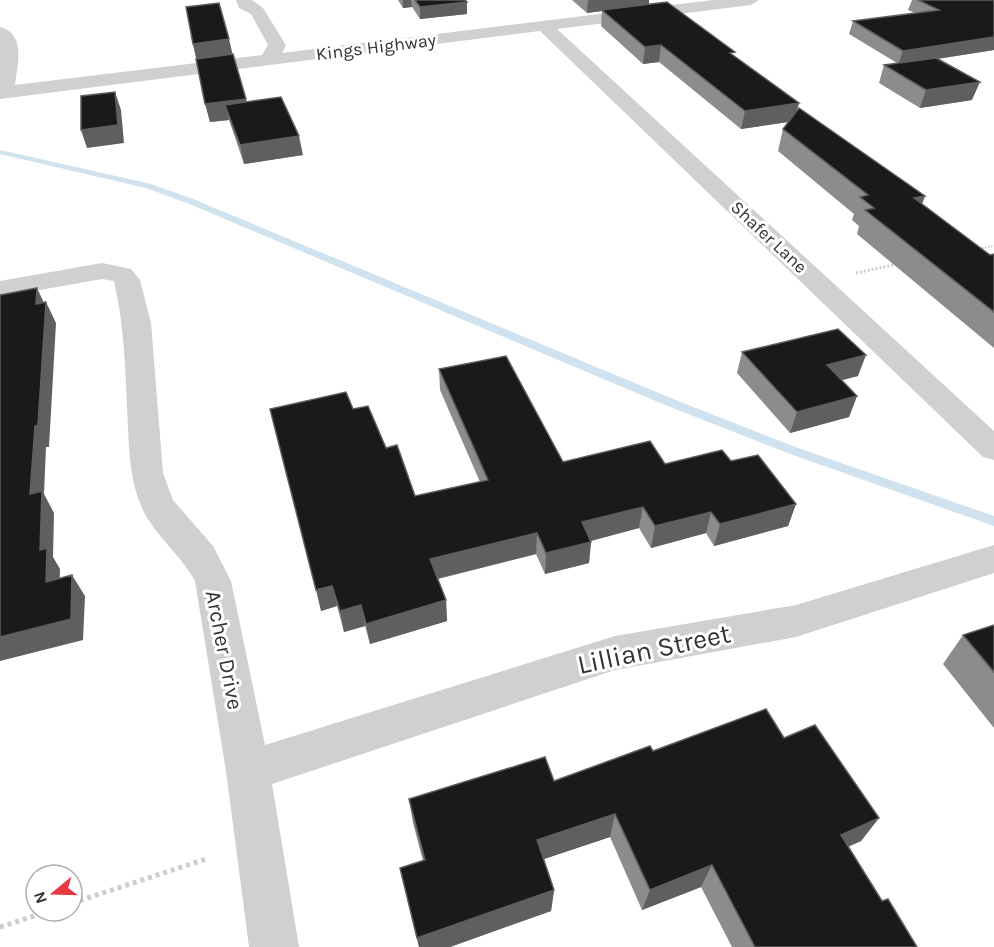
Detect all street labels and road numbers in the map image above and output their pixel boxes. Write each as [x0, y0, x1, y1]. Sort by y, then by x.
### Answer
street label: Kings Highway [315, 29, 438, 65]
street label: Shafer Lane [726, 196, 812, 278]
street label: Archer Drive [200, 588, 248, 712]
street label: Lillian Street [575, 617, 733, 681]

